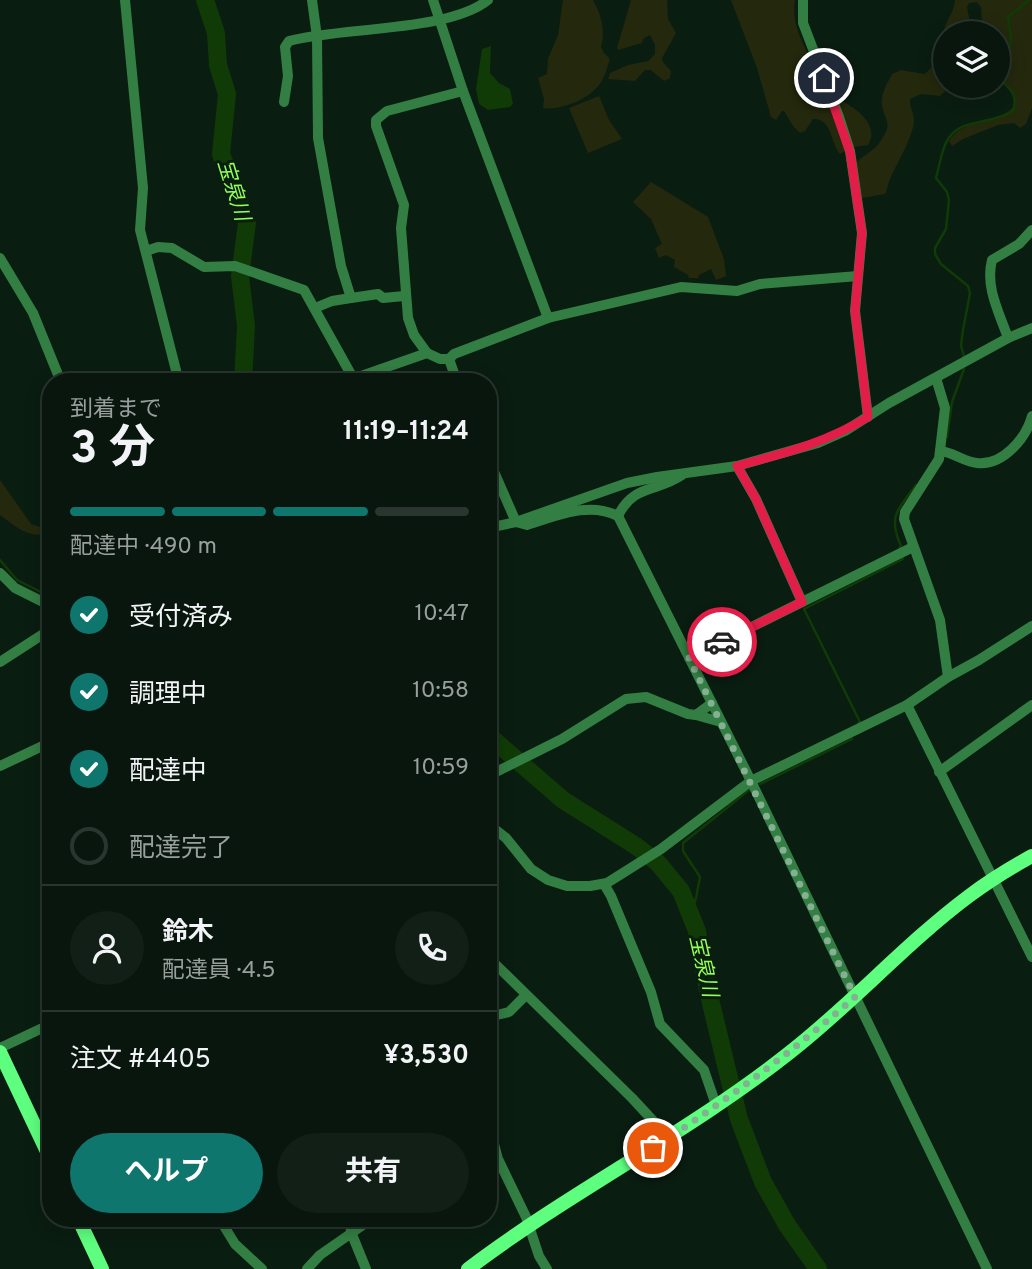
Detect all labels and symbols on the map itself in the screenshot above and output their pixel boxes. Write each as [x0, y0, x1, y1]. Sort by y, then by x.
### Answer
pin [794, 48, 854, 108]
water label: 宝泉川 [210, 156, 255, 226]
courier [687, 607, 757, 677]
water label: 宝泉川 [682, 933, 723, 1002]
pin [623, 1118, 683, 1178]

